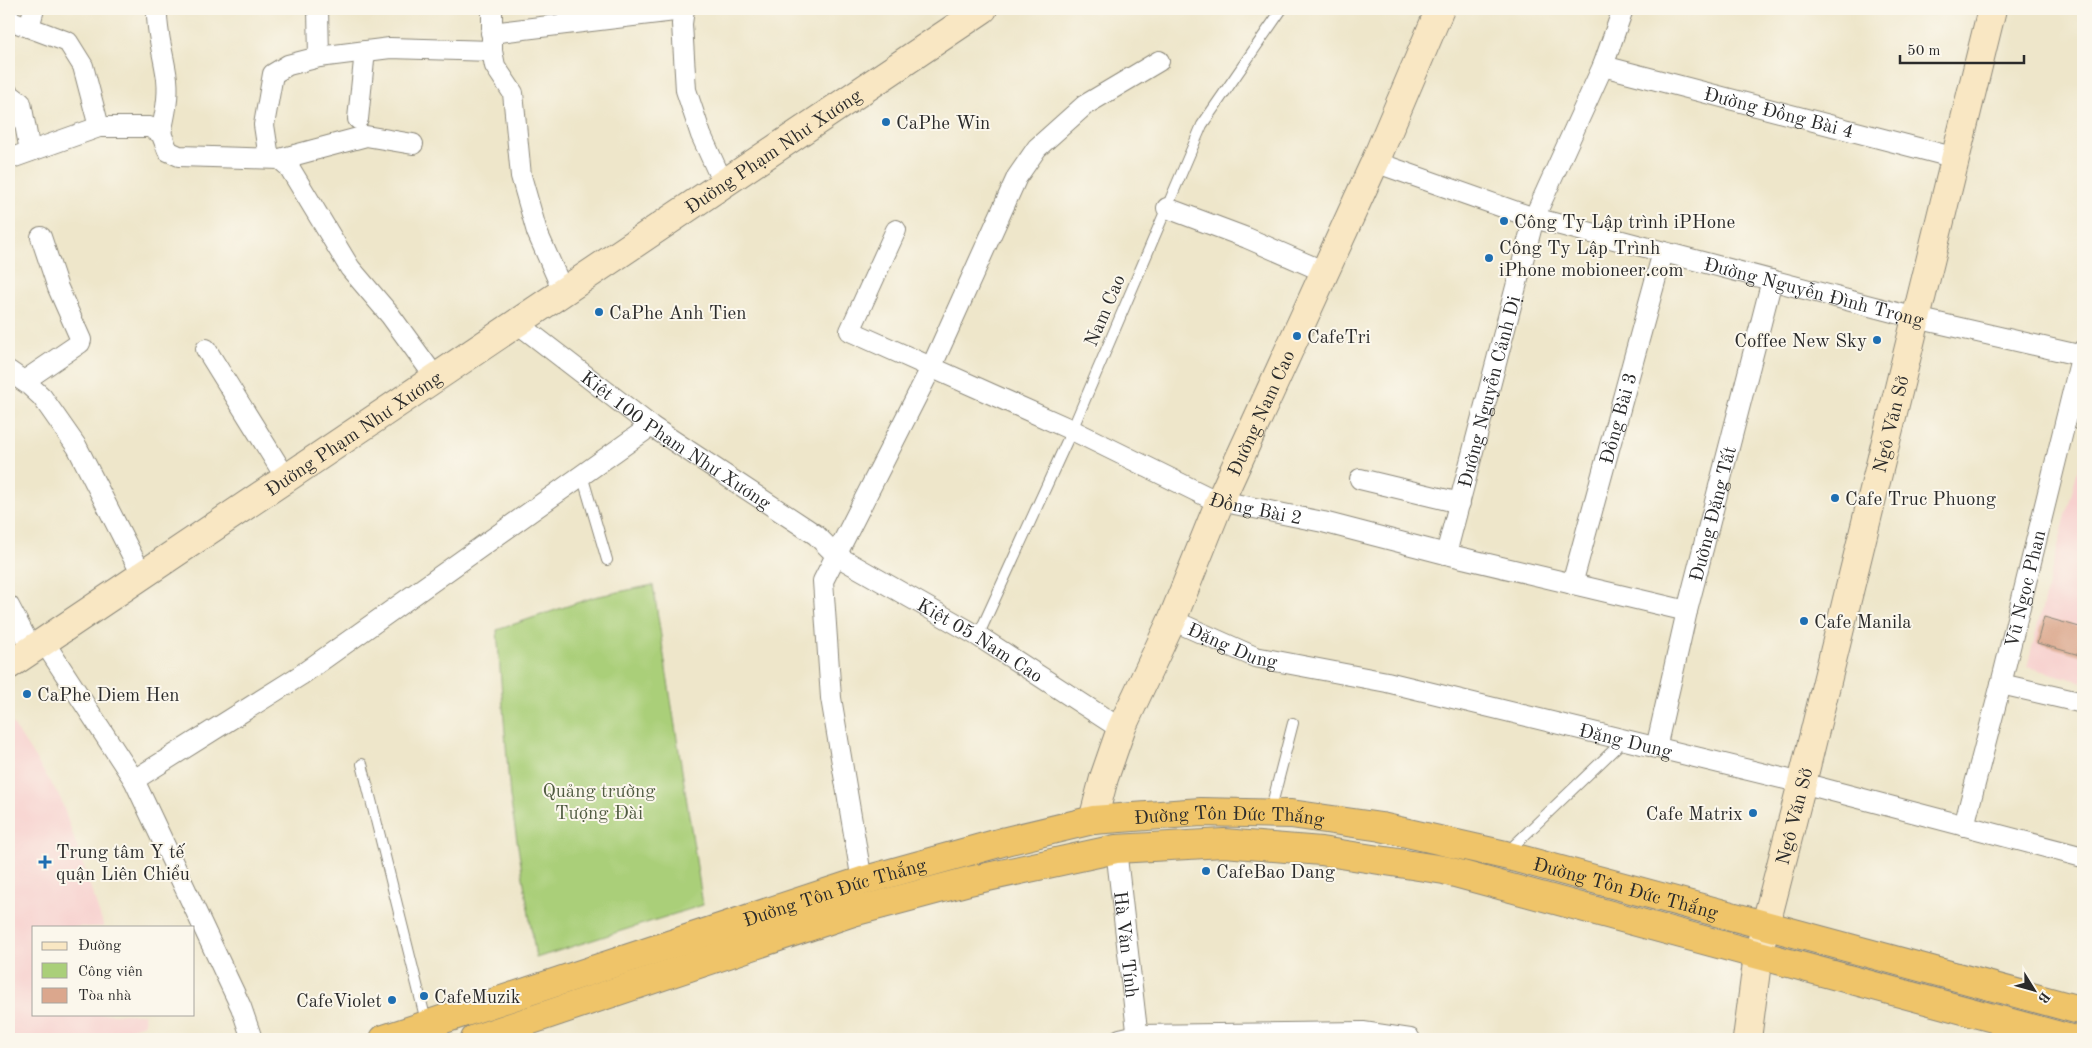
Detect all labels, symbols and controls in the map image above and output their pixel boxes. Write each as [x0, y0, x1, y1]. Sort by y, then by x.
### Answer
scale bar [1900, 32, 2023, 64]
text: 50 m [1907, 44, 1941, 59]
street label: Đường Phạm Như Xương [683, 86, 866, 219]
street label: Đường Đồng Bài 4 [1702, 86, 1855, 143]
place label: CaPhe Win [896, 115, 990, 134]
marker: CaPhe Win [880, 116, 892, 128]
place label: Công Ty Lập trình iPHone [1514, 214, 1735, 233]
marker: Công Ty Lập trình iPHone [1498, 215, 1510, 227]
place label: Công Ty Lập Trình iPhone mobioneer.com [1499, 240, 1684, 281]
marker: Công Ty Lập Trình iPhone mobioneer.com [1483, 252, 1495, 264]
street label: Đường Nguyễn Đình Trọng [1702, 256, 1926, 332]
street label: Nam Cao [1083, 272, 1130, 350]
street label: Đường Nguyễn Cảnh Dị [1457, 294, 1525, 490]
place label: CaPhe Anh Tien [609, 305, 747, 324]
marker: CaPhe Anh Tien [593, 306, 605, 318]
place label: CafeTri [1307, 329, 1371, 348]
marker: CafeTri [1291, 330, 1303, 342]
place label: Coffee New Sky [1734, 333, 1867, 352]
marker: Coffee New Sky [1871, 334, 1883, 346]
street label: Đường Nam Cao [1226, 348, 1300, 480]
street label: Đường Phạm Như Xương [263, 369, 447, 501]
street label: Kiệt 100 Phạm Như Xương [577, 369, 774, 515]
street label: Đồng Bài 3 [1598, 371, 1641, 467]
street label: Ngô Văn Sở [1871, 374, 1914, 475]
street label: Đường Đặng Tất [1688, 445, 1741, 584]
street label: Đồng Bài 2 [1206, 491, 1303, 529]
place label: Cafe Truc Phuong [1845, 491, 1997, 510]
marker: Cafe Truc Phuong [1829, 492, 1841, 504]
street label: Vũ Ngọc Phan [2003, 529, 2050, 650]
street label: Kiệt 05 Nam Cao [913, 596, 1045, 687]
place label: Cafe Manila [1814, 614, 1912, 633]
marker: Cafe Manila [1798, 615, 1810, 627]
street label: Đặng Dung [1184, 621, 1279, 673]
place label: CaPhe Diem Hen [37, 687, 180, 706]
marker: CaPhe Diem Hen [21, 688, 33, 700]
street label: Đặng Dung [1577, 722, 1675, 763]
street label: Ngô Văn Sở [1774, 766, 1817, 867]
park label: Quảng trường Tượng Đài [542, 783, 656, 824]
street label: Đường Tôn Đức Thắng [1134, 805, 1326, 831]
place label: Cafe Matrix [1646, 806, 1743, 825]
marker: Cafe Matrix [1747, 807, 1759, 819]
place label: Trung tâm Y tế quận Liên Chiểu [56, 843, 190, 885]
marker: Trung tâm Y tế quận Liên Chiểu [38, 855, 52, 869]
street label: Đường Tôn Đức Thắng [741, 856, 930, 932]
street label: Đường Tôn Đức Thắng [1531, 856, 1721, 924]
place label: CafeBao Dang [1216, 864, 1336, 883]
marker: CafeBao Dang [1200, 865, 1212, 877]
street label: Hà Văn Tính [1109, 890, 1140, 999]
legend [32, 926, 195, 1016]
text: Đường [78, 939, 121, 954]
text: Công viên [78, 965, 143, 980]
north arrow [2010, 966, 2060, 1016]
text: Tòa nhà [78, 989, 132, 1004]
place label: CafeMuzik [434, 989, 521, 1008]
text: B [2035, 989, 2052, 1005]
marker: CafeMuzik [418, 990, 430, 1002]
place label: CafeViolet [296, 993, 382, 1012]
marker: CafeViolet [386, 994, 398, 1006]

